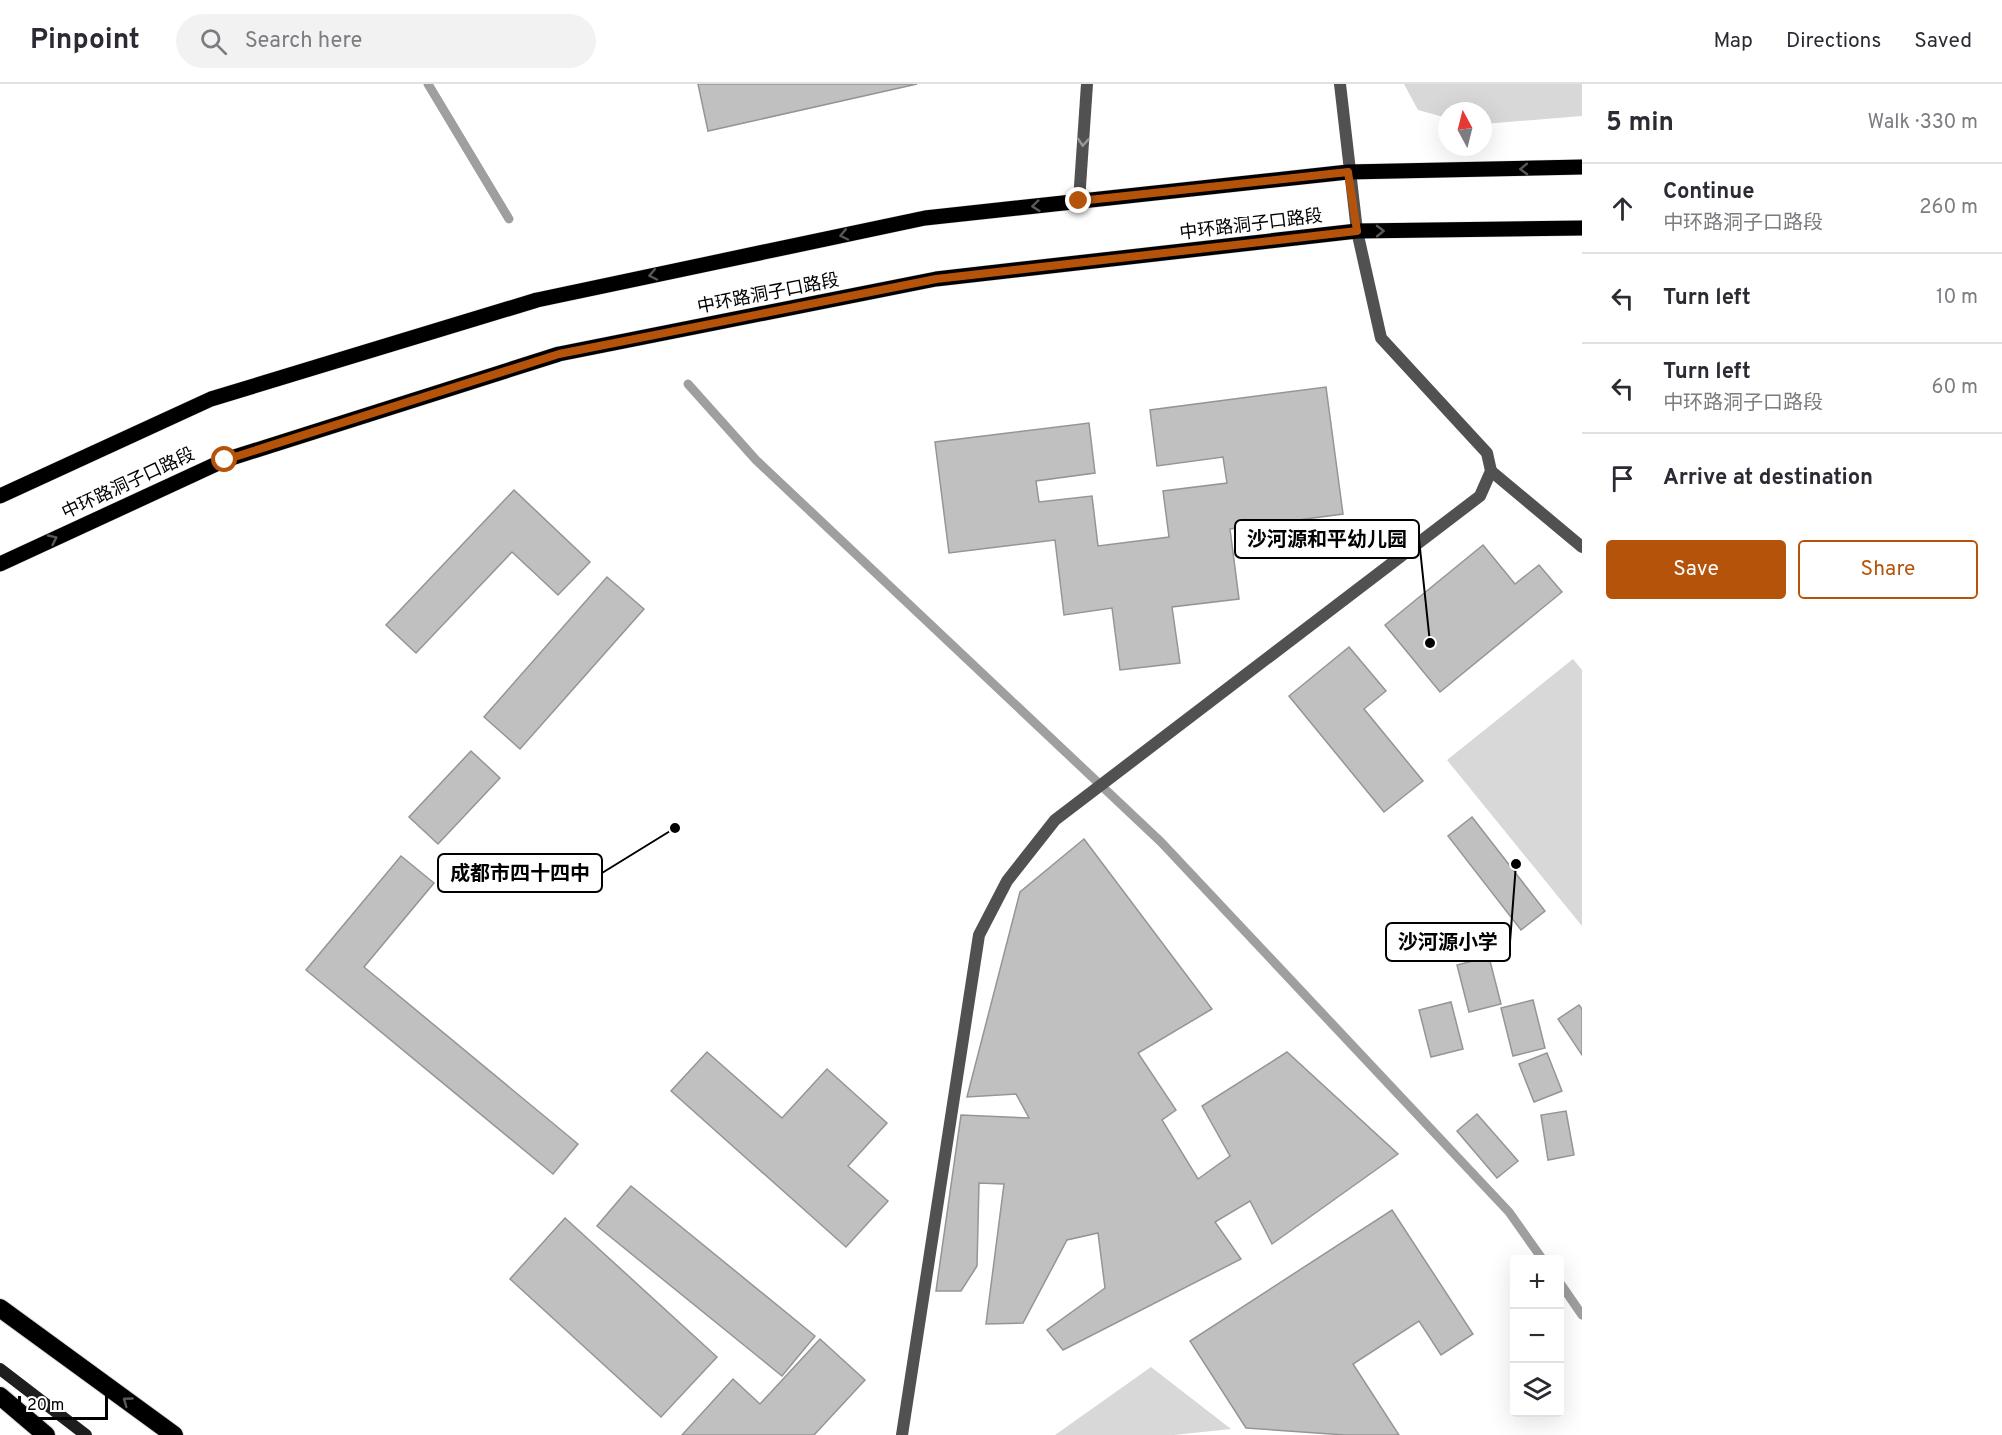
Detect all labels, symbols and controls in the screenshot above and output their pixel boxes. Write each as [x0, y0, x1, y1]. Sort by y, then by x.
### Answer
search box [176, 14, 596, 68]
text: Pinpoint [30, 23, 140, 59]
icon: search [197, 25, 230, 58]
text: Search here [245, 28, 362, 55]
text: Map [1713, 28, 1753, 55]
text: Directions [1786, 28, 1881, 55]
text: Saved [1914, 28, 1972, 55]
north arrow [1438, 102, 1492, 156]
text: 5 min [1606, 107, 1674, 140]
text: Walk · 330 m [1868, 110, 1978, 136]
one-way arrow [1077, 138, 1090, 147]
one-way arrow [1519, 162, 1528, 175]
text: Continue [1663, 179, 1754, 206]
route end [1065, 187, 1091, 213]
icon: ahead [1606, 192, 1639, 225]
text: 260 m [1919, 195, 1978, 221]
one-way arrow [1032, 199, 1041, 211]
street label: 中环路洞子口路段 [1178, 205, 1324, 246]
text: 中环路洞子口路段 [1663, 211, 1823, 237]
one-way arrow [1376, 224, 1385, 237]
one-way arrow [839, 228, 849, 241]
one-way arrow [648, 268, 658, 281]
street label: 中环路洞子口路段 [695, 269, 841, 319]
icon: left [1606, 282, 1639, 315]
text: Turn left [1663, 285, 1751, 312]
text: 10 m [1936, 285, 1978, 311]
text: Turn left [1663, 359, 1751, 386]
icon: left [1606, 372, 1639, 405]
text: 60 m [1932, 375, 1978, 401]
text: 中环路洞子口路段 [1663, 391, 1823, 417]
street label: 中环路洞子口路段 [59, 444, 199, 525]
route start [211, 446, 237, 472]
icon: arrive [1606, 462, 1639, 495]
text: Arrive at destination [1663, 465, 1873, 492]
callout: 沙河源和平幼儿园 [1235, 520, 1419, 558]
text: 沙河源和平幼儿园 [1247, 528, 1407, 554]
one-way arrow [47, 535, 58, 547]
button: Save [1606, 540, 1786, 599]
button: Share [1798, 540, 1978, 599]
callout: 成都市四十四中 [438, 854, 602, 892]
text: 成都市四十四中 [450, 862, 590, 888]
callout: 沙河源小学 [1386, 923, 1510, 961]
text: 沙河源小学 [1398, 931, 1498, 957]
map controls [1510, 1255, 1564, 1417]
button: + [1510, 1255, 1564, 1309]
button: − [1510, 1309, 1564, 1363]
button: layers [1510, 1363, 1564, 1417]
scale bar [18, 1393, 108, 1420]
text: 20 m [27, 1396, 64, 1416]
one-way arrow [122, 1397, 133, 1408]

